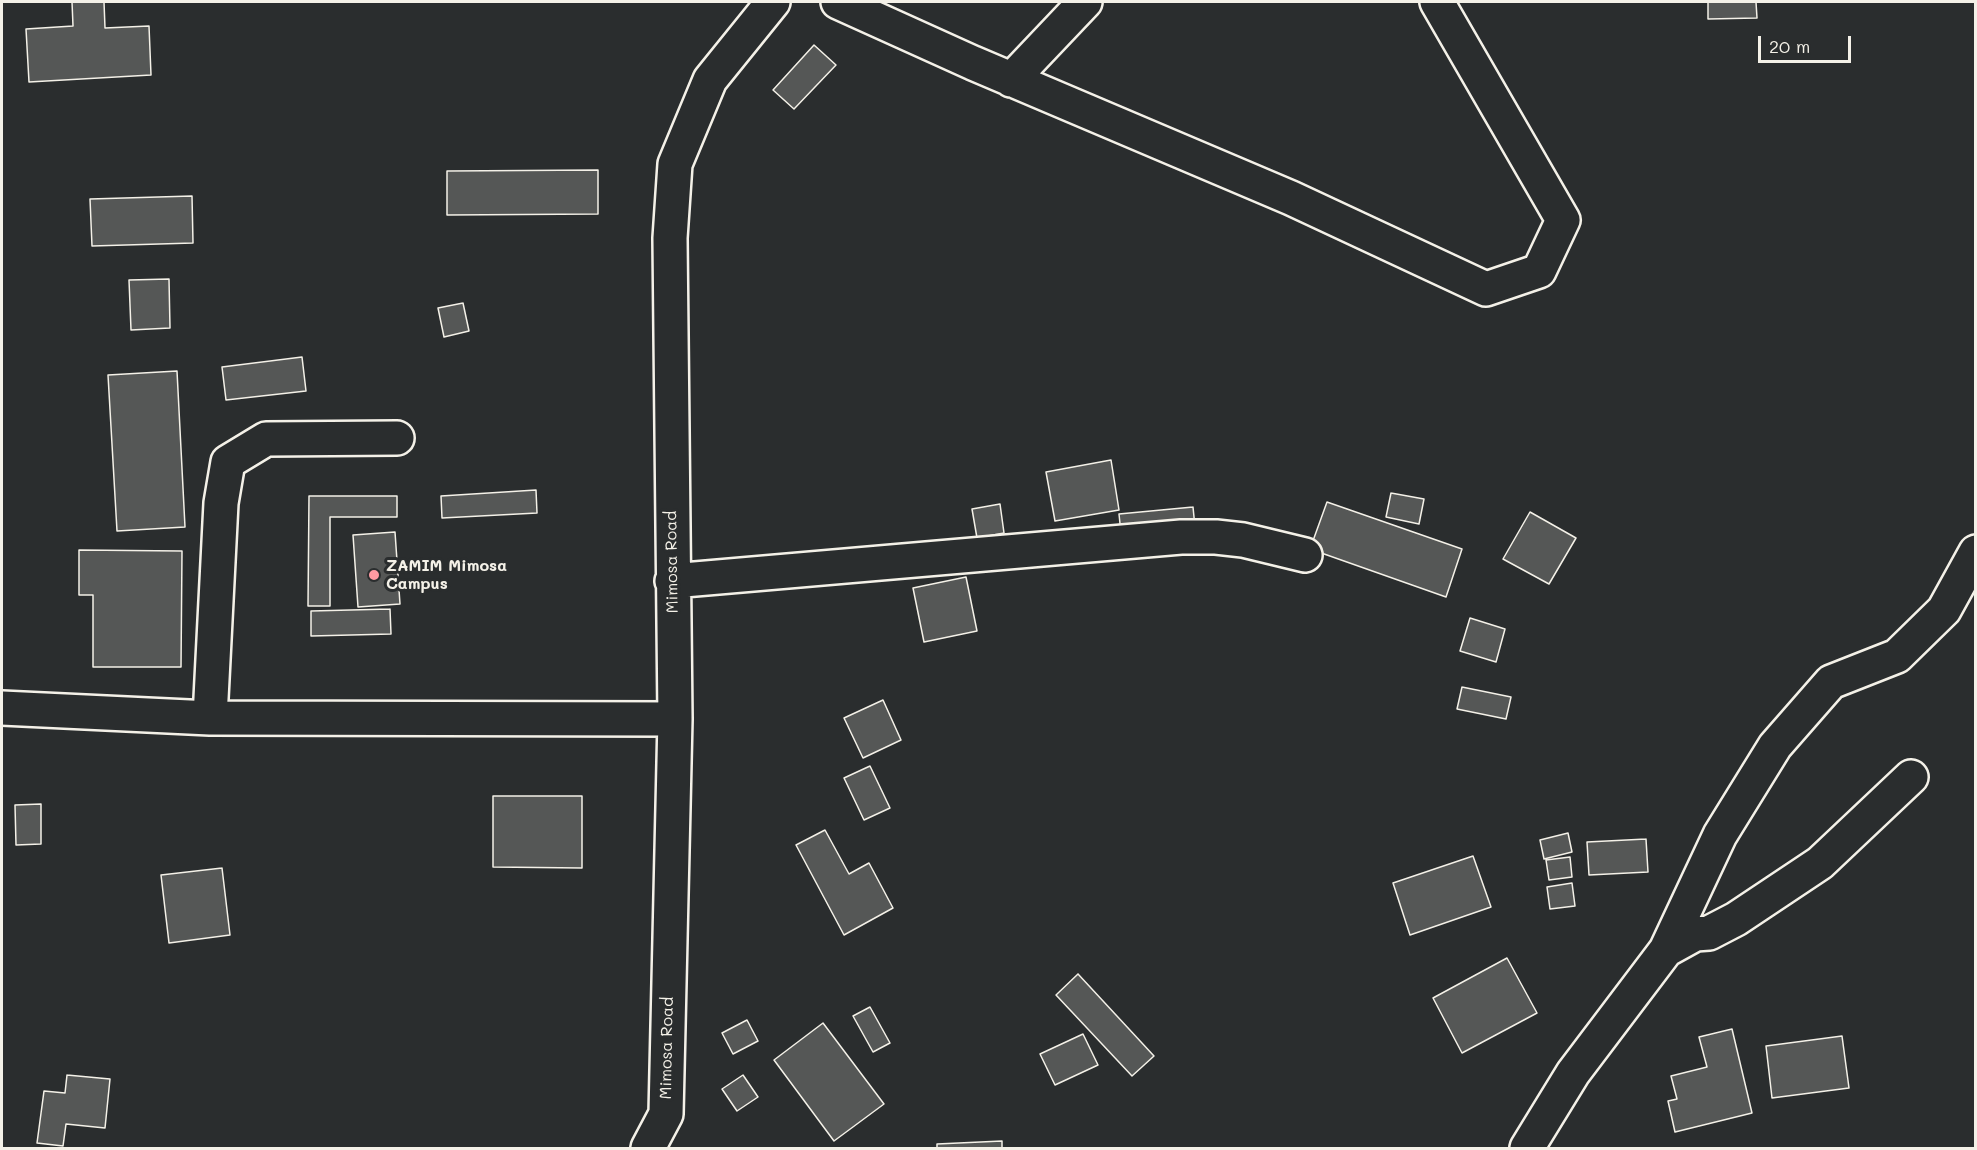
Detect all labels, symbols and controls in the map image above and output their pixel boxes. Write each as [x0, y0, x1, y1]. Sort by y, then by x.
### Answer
scale bar [1761, 24, 1854, 62]
text: 20 m [1769, 34, 1810, 58]
street label: Mimosa Road [662, 511, 682, 613]
place label: ZAMIM Mimosa Campus [386, 556, 507, 594]
marker: ZAMIM Mimosa Campus [367, 568, 381, 582]
street label: Mimosa Road [657, 997, 677, 1099]

